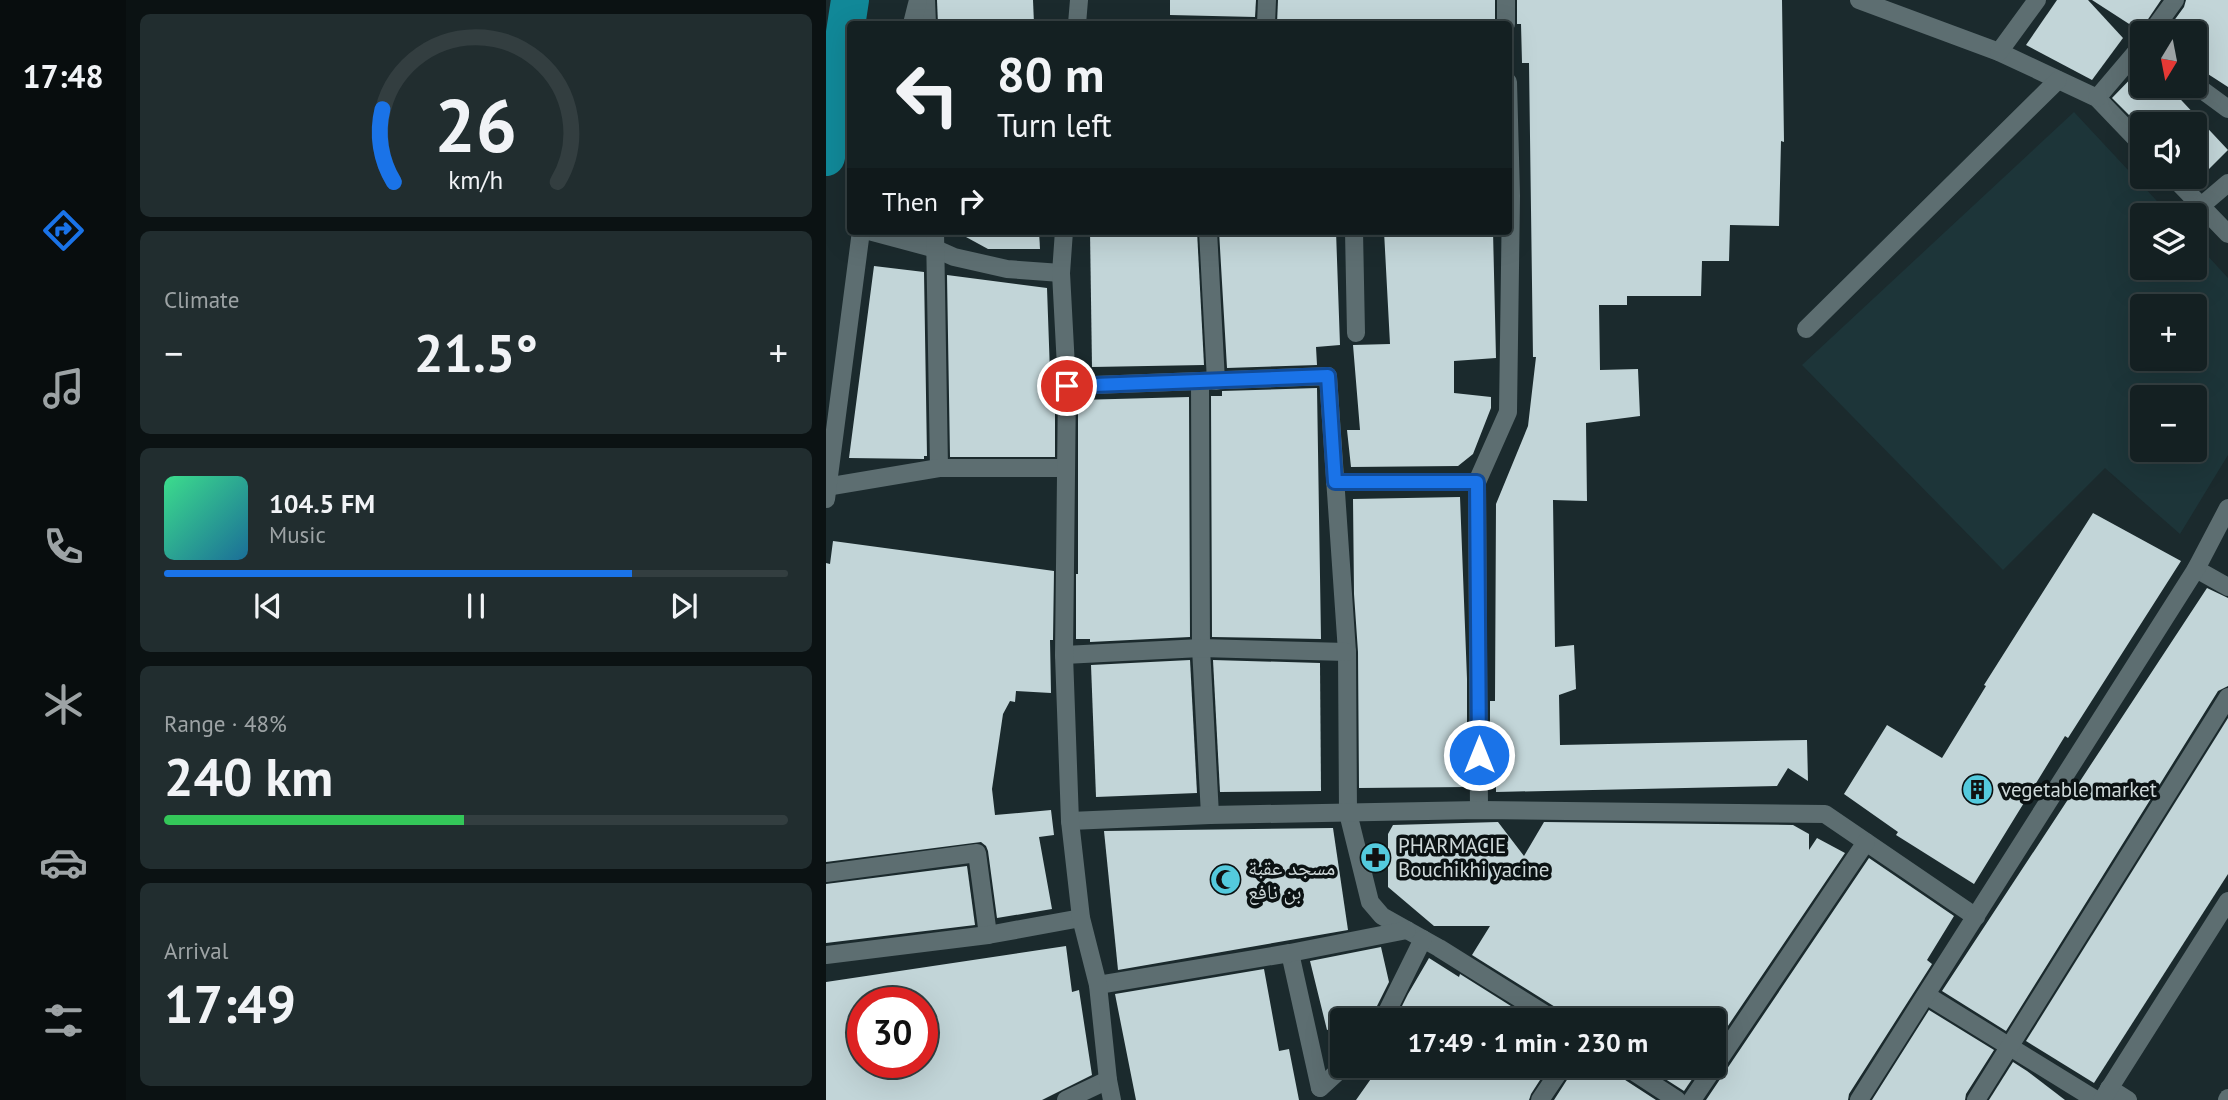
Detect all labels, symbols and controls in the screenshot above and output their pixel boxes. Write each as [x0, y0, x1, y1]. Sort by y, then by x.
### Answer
north arrow [2130, 21, 2207, 98]
map controls [2130, 21, 2207, 462]
text: 80 m [997, 42, 1104, 106]
icon: left [882, 49, 973, 140]
text: 17:48 [22, 55, 104, 97]
text: 26 [435, 78, 517, 172]
text: Turn left [997, 104, 1112, 146]
button: sound [2130, 112, 2207, 189]
text: km/h [449, 163, 503, 195]
icon: right [952, 182, 990, 220]
text: Then [882, 185, 938, 218]
button: layers [2130, 203, 2207, 280]
icon: directions [39, 206, 88, 255]
text: Climate [164, 285, 239, 314]
button: + [2130, 294, 2207, 371]
text: 21.5° [414, 319, 538, 386]
text: − [164, 328, 183, 377]
text: + [769, 328, 788, 377]
pin [1037, 356, 1097, 416]
icon: music [39, 364, 88, 413]
icon: arrive [1048, 367, 1086, 405]
button: − [2130, 385, 2207, 462]
text: 104.5 FM [269, 487, 375, 520]
text: Music [269, 520, 326, 549]
icon: phone [39, 522, 88, 571]
icon: previous [249, 587, 287, 625]
icon: pause [457, 587, 495, 625]
icon: next [665, 587, 703, 625]
icon: climate [39, 680, 88, 729]
text: Range · 48% [164, 709, 287, 738]
position arrow [1442, 718, 1516, 792]
text: 240 km [164, 743, 333, 810]
building icon: vegetable market [1961, 772, 1995, 806]
place label: vegetable market [2001, 776, 2157, 803]
place label: PHARMACIE Bouchikhi yacine [1398, 832, 1549, 883]
icon: car [39, 838, 88, 887]
pharmacy icon: PHARMACIE Bouchikhi yacine [1358, 840, 1392, 874]
place label: مسجد عقبة بن نافع [1248, 854, 1335, 905]
mosque icon: مسجد عقبة بن نافع [1208, 862, 1242, 896]
text: Arrival [164, 936, 228, 965]
text: 17:49 [164, 970, 296, 1037]
speed limit sign: 30 [847, 987, 938, 1078]
icon: filters [39, 996, 88, 1045]
text: 17:49 · 1 min · 230 m [1408, 1026, 1648, 1059]

